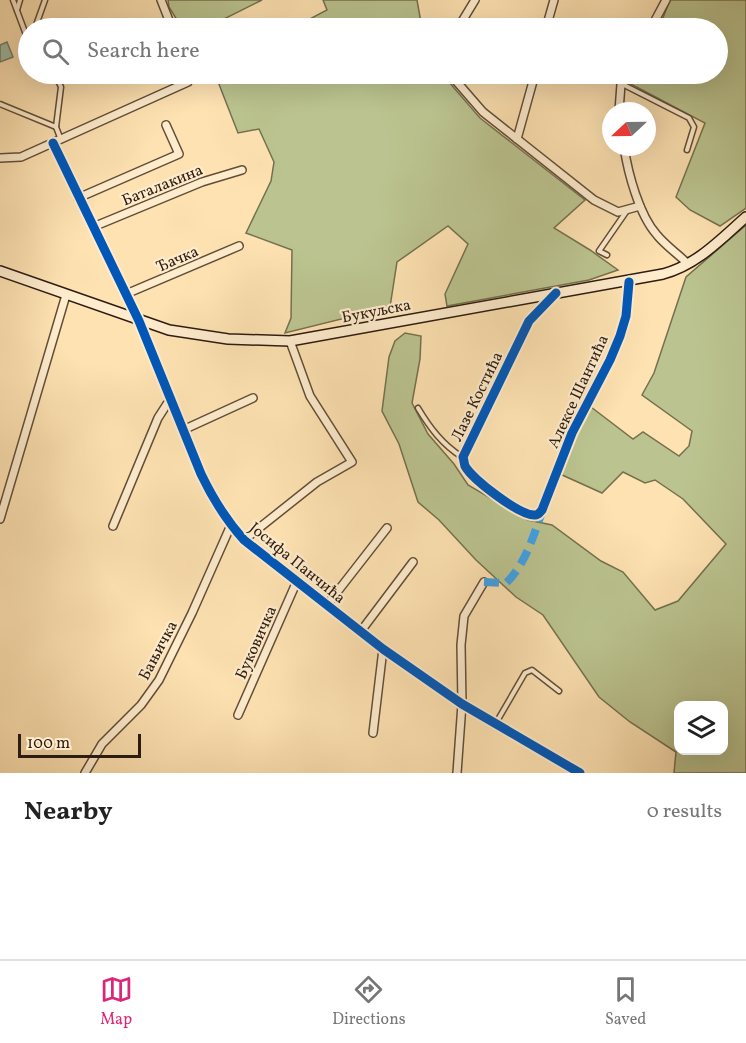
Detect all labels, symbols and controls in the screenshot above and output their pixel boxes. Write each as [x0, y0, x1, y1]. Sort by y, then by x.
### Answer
search box [18, 18, 728, 84]
icon: search [39, 35, 72, 68]
text: Search here [87, 36, 200, 67]
north arrow [602, 102, 656, 156]
street label: Баталакина [119, 160, 207, 212]
street label: Ђачка [153, 241, 202, 279]
street label: Букуљска [340, 294, 413, 329]
street label: Алексе Шантића [543, 331, 615, 452]
street label: Лазе Костића [446, 348, 509, 446]
street label: Јосифа Панчића [244, 518, 350, 609]
street label: Буковичка [231, 603, 283, 683]
street label: Бањичка [134, 617, 184, 685]
map controls [674, 701, 728, 755]
button: layers [674, 701, 728, 755]
scale bar [18, 731, 141, 758]
text: 100 m [27, 733, 70, 755]
text: Nearby [24, 794, 113, 830]
text: 0 results [647, 798, 722, 826]
tab: Map [100, 973, 133, 1031]
tab: Directions [332, 973, 406, 1031]
tab: Saved [605, 973, 646, 1031]

